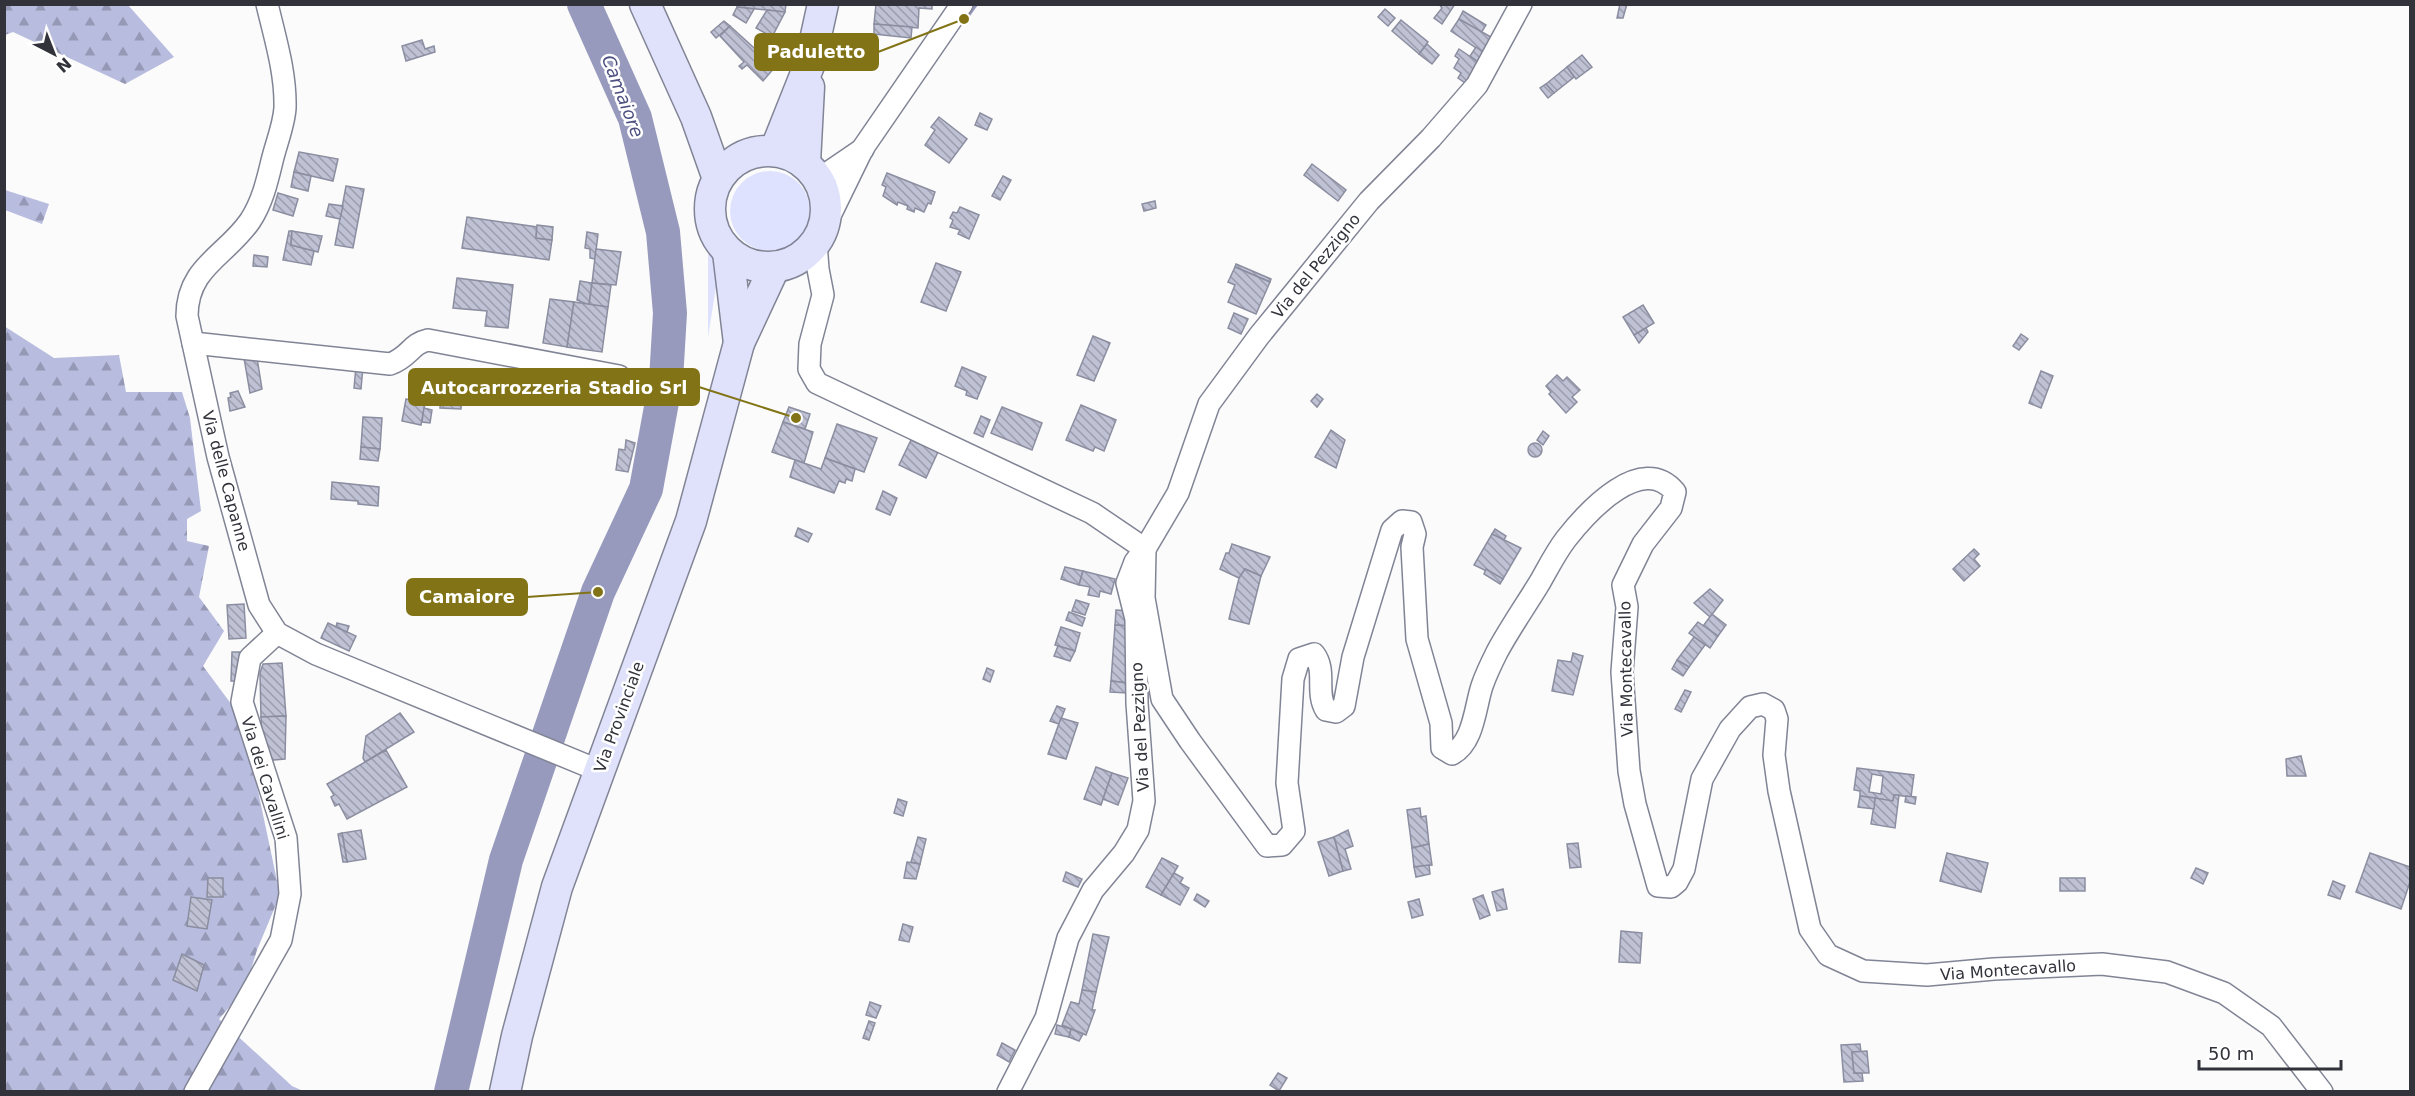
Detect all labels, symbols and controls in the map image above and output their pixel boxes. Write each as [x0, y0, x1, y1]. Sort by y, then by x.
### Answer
north arrow [24, 24, 84, 84]
callout: Paduletto [755, 34, 878, 70]
text: Paduletto [767, 41, 865, 62]
water label: Camaiore [598, 52, 648, 140]
text: N [52, 53, 75, 76]
street label: Via del Pezzigno [1268, 210, 1364, 322]
callout: Autocarrozzeria Stadio Srl [409, 369, 699, 405]
text: Autocarrozzeria Stadio Srl [421, 377, 687, 398]
street label: Via delle Capanne [198, 409, 254, 553]
callout: Camaiore [407, 579, 527, 615]
text: Camaiore [419, 586, 515, 607]
street label: Via Montecavallo [1615, 601, 1637, 737]
street label: Via Provinciale [590, 659, 648, 775]
street label: Via del Pezzigno [1127, 662, 1153, 792]
street label: Via dei Cavallini [237, 714, 293, 842]
street label: Via Montecavallo [1939, 956, 2077, 984]
scale bar [2199, 1033, 2342, 1071]
text: 50 m [2208, 1043, 2254, 1064]

